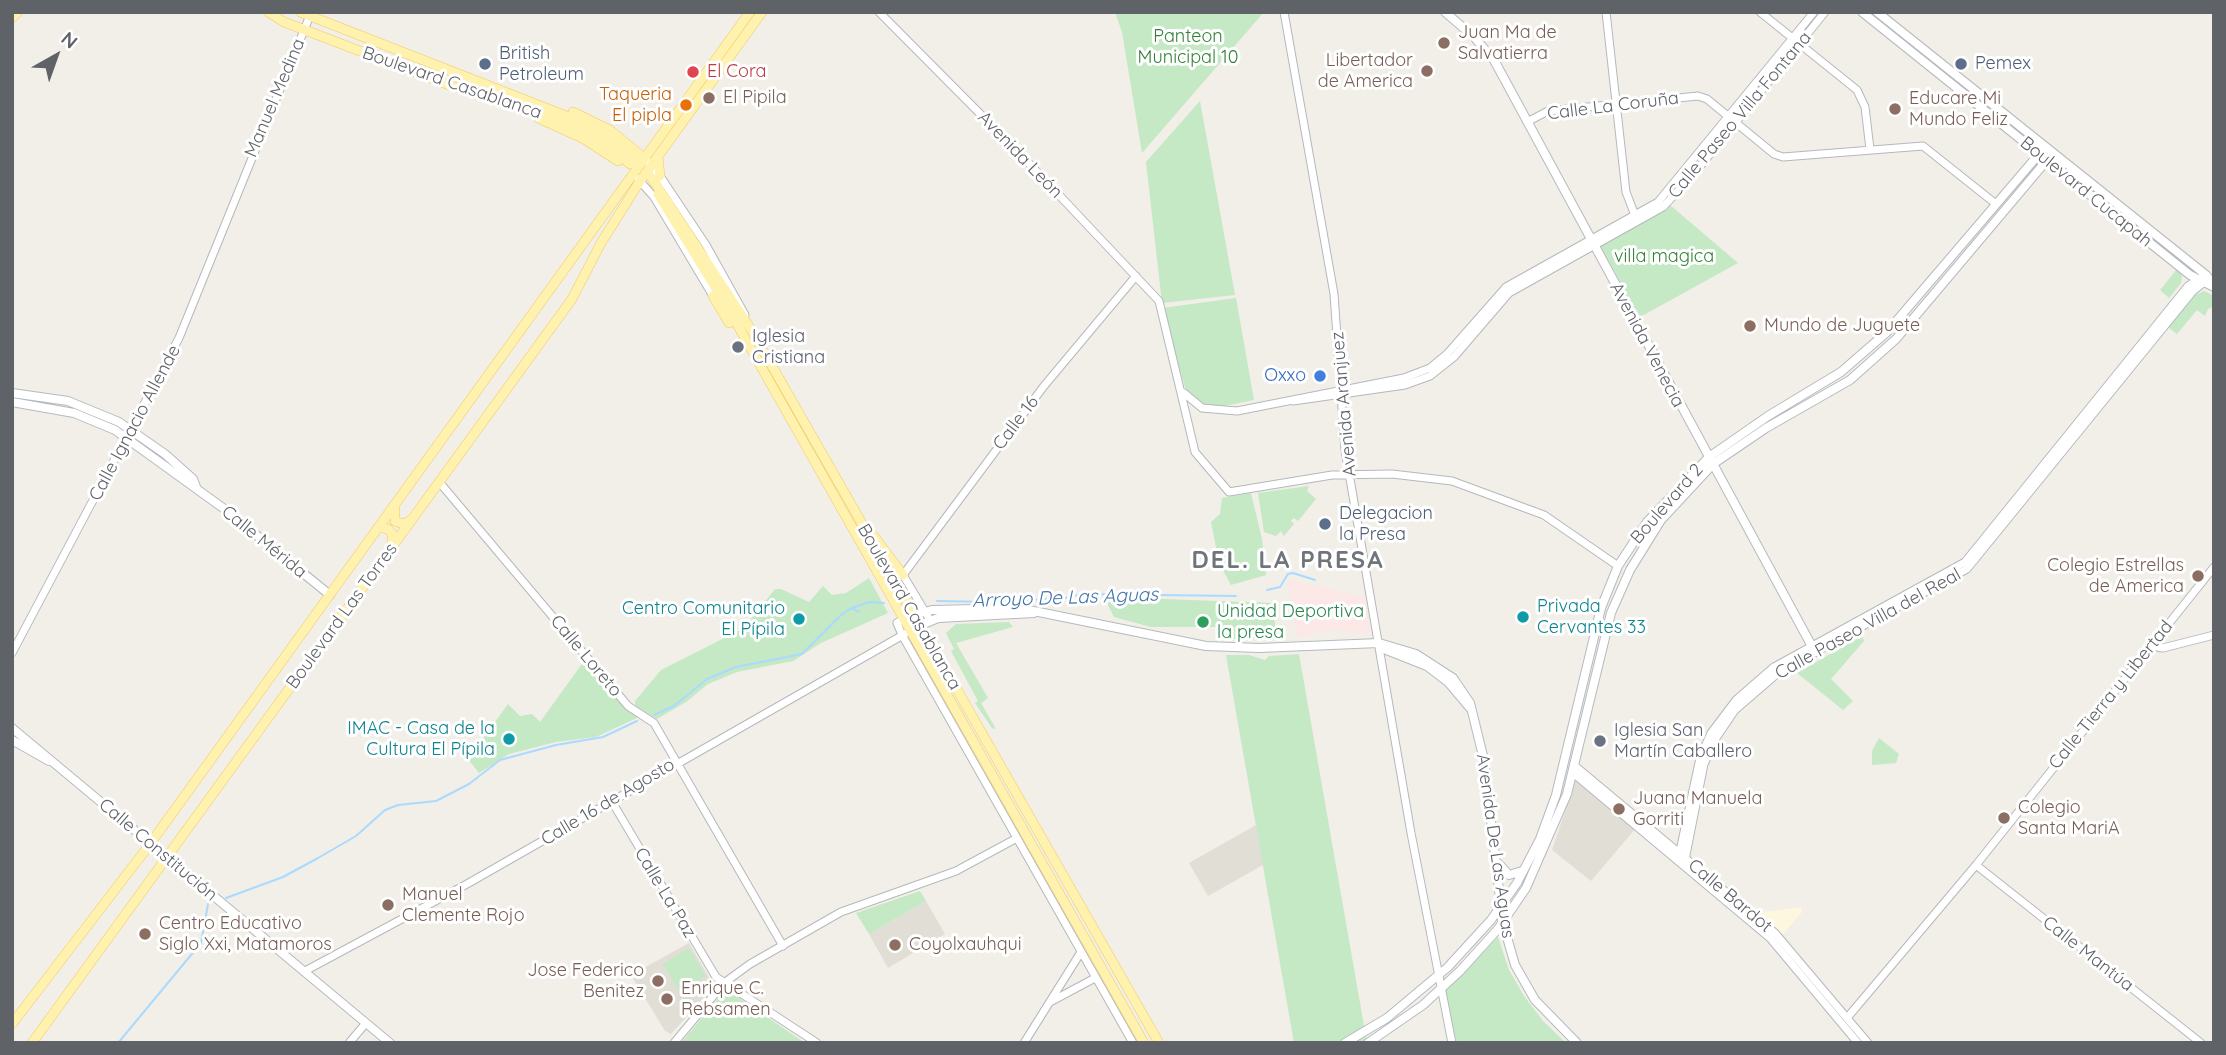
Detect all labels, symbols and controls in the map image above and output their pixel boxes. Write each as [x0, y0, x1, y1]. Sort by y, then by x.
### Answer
north arrow [21, 21, 91, 91]
place label: Juan Ma de Salvatierra [1458, 22, 1557, 64]
text: N [56, 26, 83, 54]
park label: Panteon Municipal 10 [1138, 26, 1238, 68]
street label: Calle Paseo Villa Fontana [1664, 27, 1816, 203]
street label: Manuel Medina [240, 35, 310, 161]
marker: Juan Ma de Salvatierra [1436, 35, 1452, 51]
street label: Boulevard Casablanca [359, 42, 545, 124]
place label: British Petroleum [499, 43, 584, 86]
place label: Libertador de America [1318, 50, 1413, 92]
place label: Pemex [1975, 53, 2031, 75]
marker: British Petroleum [477, 56, 493, 72]
marker: Pemex [1953, 56, 1969, 72]
place label: El Cora [707, 61, 767, 83]
marker: Libertador de America [1419, 63, 1435, 79]
marker: El Cora [685, 64, 701, 80]
place label: Taqueria El pipla [599, 84, 672, 126]
place label: El Pipila [723, 87, 787, 109]
street label: Calle La Coruña [1546, 87, 1680, 125]
place label: Educare Mi Mundo Feliz [1909, 88, 2008, 130]
marker: El Pipila [701, 90, 717, 106]
marker: Taqueria El pipla [678, 97, 694, 113]
marker: Educare Mi Mundo Feliz [1887, 101, 1903, 117]
street label: Avenida León [973, 107, 1067, 203]
street label: Boulevard Cucapah [2016, 132, 2156, 252]
park label: villa magica [1614, 246, 1714, 268]
street label: Avenida Venecia [1605, 279, 1689, 411]
place label: Mundo de Juguete [1764, 315, 1920, 337]
marker: Mundo de Juguete [1742, 318, 1758, 334]
place label: Iglesia Cristiana [752, 326, 825, 368]
street label: Avenida Aranjuez [1327, 331, 1361, 477]
marker: Iglesia Cristiana [730, 339, 746, 355]
street label: Calle Ignacio Allende [85, 341, 185, 505]
place label: Oxxo [1264, 365, 1306, 387]
marker: Oxxo [1312, 368, 1328, 384]
street label: Calle 16 [989, 392, 1043, 454]
street label: Boulevard 2 [1626, 459, 1708, 549]
street label: Calle Mérida [217, 501, 311, 583]
place label: Delegacion la Presa [1339, 503, 1433, 546]
marker: Delegacion la Presa [1317, 516, 1333, 532]
street label: Boulevard Casablanca [853, 520, 965, 694]
street label: Boulevard Las Torres [282, 539, 402, 693]
district label: DEL. LA PRESA [1193, 547, 1383, 575]
place label: Colegio Estrellas de America [2047, 555, 2184, 598]
street label: Calle Paseo Villa del Real [1771, 564, 1965, 684]
marker: Colegio Estrellas de America [2190, 568, 2206, 584]
water label: Arroyo De Las Aguas [972, 583, 1158, 613]
place label: Privada Cervantes 33 [1537, 596, 1646, 638]
place label: Centro Comunitario El Pípila [622, 598, 785, 640]
place label: Unidad Deportiva la presa [1217, 601, 1364, 644]
marker: Privada Cervantes 33 [1515, 609, 1531, 625]
street label: Calle Loreto [546, 611, 626, 701]
marker: Centro Comunitario El Pípila [791, 611, 807, 627]
marker: Unidad Deportiva la presa [1195, 614, 1211, 630]
street label: Calle Tierra y Libertad [2044, 616, 2178, 774]
place label: IMAC - Casa de la Cultura El Pípila [347, 718, 495, 760]
place label: Iglesia San Martín Caballero [1614, 720, 1752, 762]
marker: IMAC - Casa de la Cultura El Pípila [501, 731, 517, 747]
marker: Iglesia San Martín Caballero [1592, 733, 1608, 749]
street label: Avenida De Las Aguas [1471, 752, 1519, 940]
street label: Calle 16 de Agosto [537, 754, 679, 850]
place label: Juana Manuela Gorriti [1633, 788, 1762, 830]
street label: Calle Constitución [94, 794, 222, 906]
place label: Colegio Santa MariA [2018, 797, 2120, 840]
marker: Juana Manuela Gorriti [1611, 801, 1627, 817]
marker: Colegio Santa MariA [1996, 810, 2012, 826]
street label: Calle La Paz [630, 844, 700, 942]
street label: Calle Bardot [1684, 855, 1776, 937]
place label: Manuel Clemente Rojo [402, 884, 525, 926]
marker: Manuel Clemente Rojo [380, 897, 396, 913]
street label: Calle Mantúa [2038, 912, 2138, 996]
place label: Centro Educativo Siglo Xxi, Matamoros [159, 913, 332, 956]
marker: Centro Educativo Siglo Xxi, Matamoros [137, 926, 153, 942]
place label: Coyolxauhqui [909, 934, 1022, 956]
marker: Coyolxauhqui [887, 937, 903, 953]
place label: Jose Federico Benitez [527, 960, 644, 1002]
marker: Jose Federico Benitez [650, 973, 666, 989]
place label: Enrique C. Rebsamen [681, 978, 771, 1020]
marker: Enrique C. Rebsamen [659, 991, 675, 1007]

